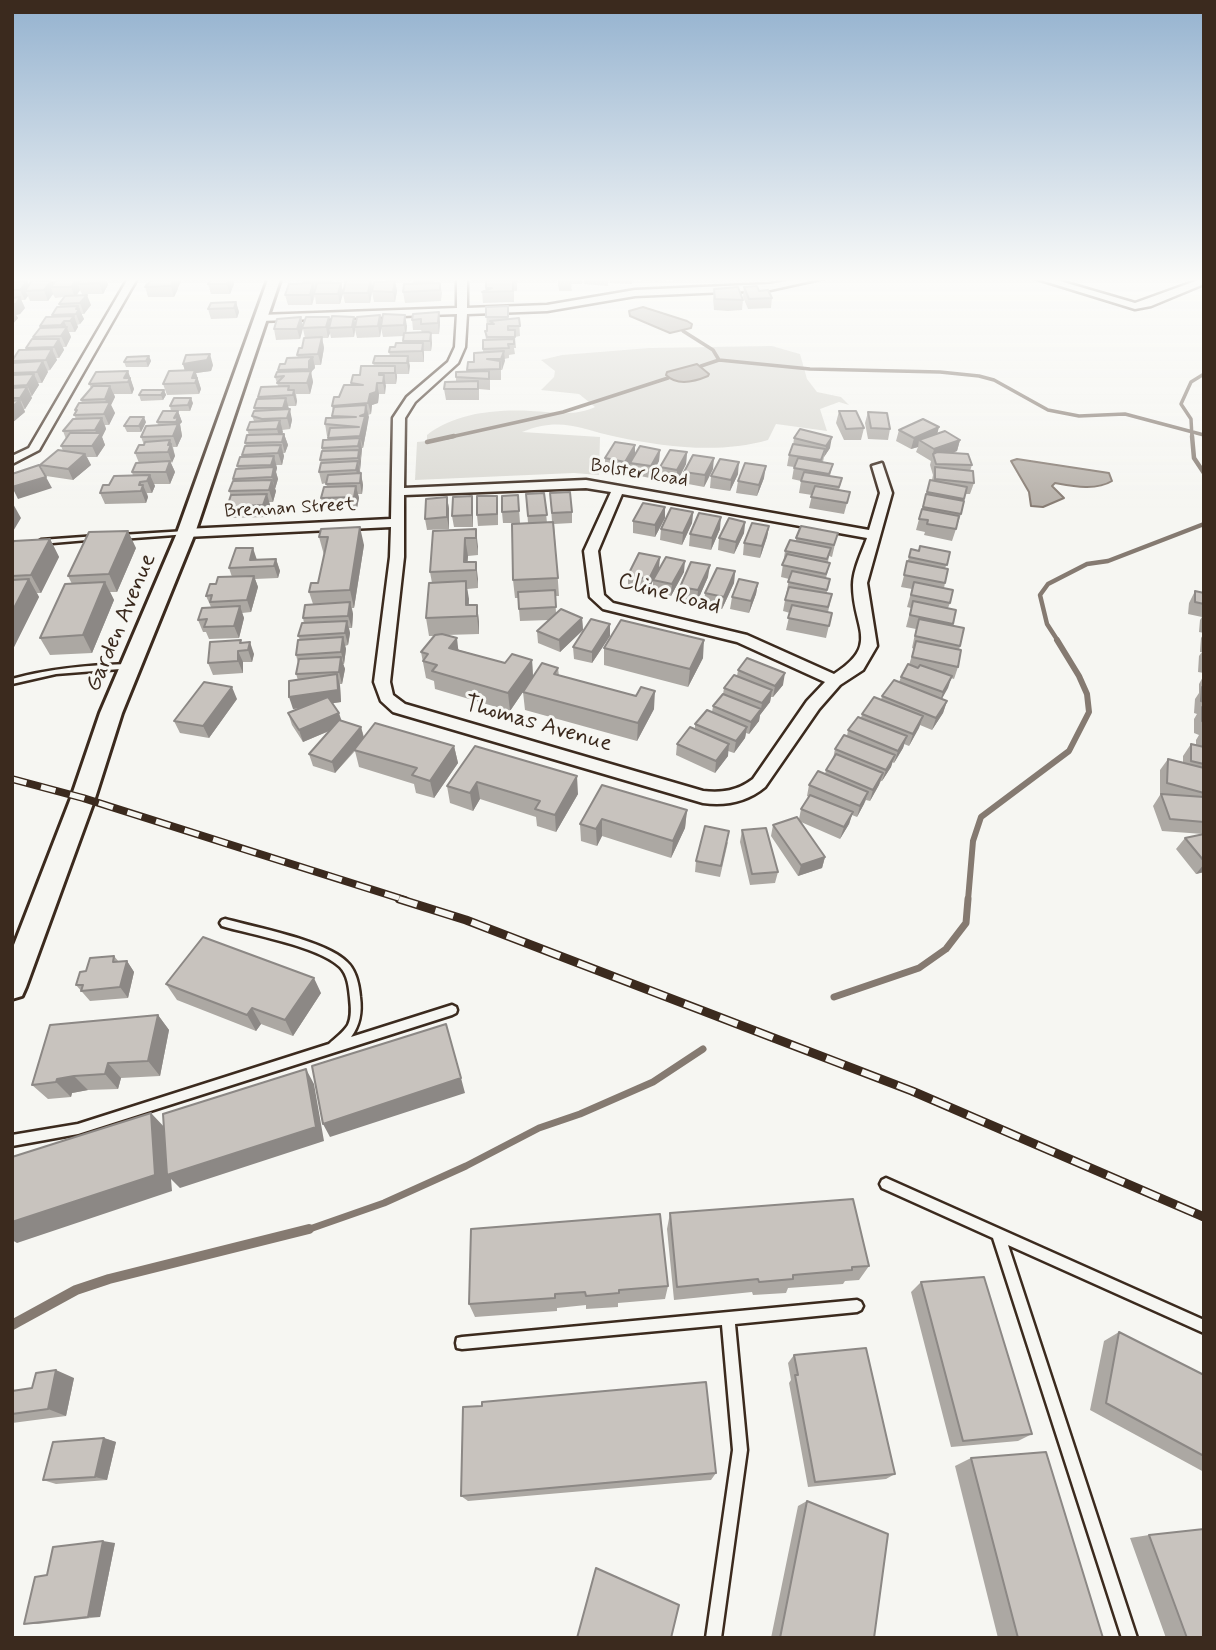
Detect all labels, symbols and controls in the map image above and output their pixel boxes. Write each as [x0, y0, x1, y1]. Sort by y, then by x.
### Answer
street label: Bolster Road [589, 455, 689, 493]
street label: Brennan Street [224, 494, 356, 524]
street label: Garden Avenue [81, 550, 163, 696]
street label: Cline Road [615, 568, 723, 622]
street label: Thomas Avenue [461, 691, 615, 759]

